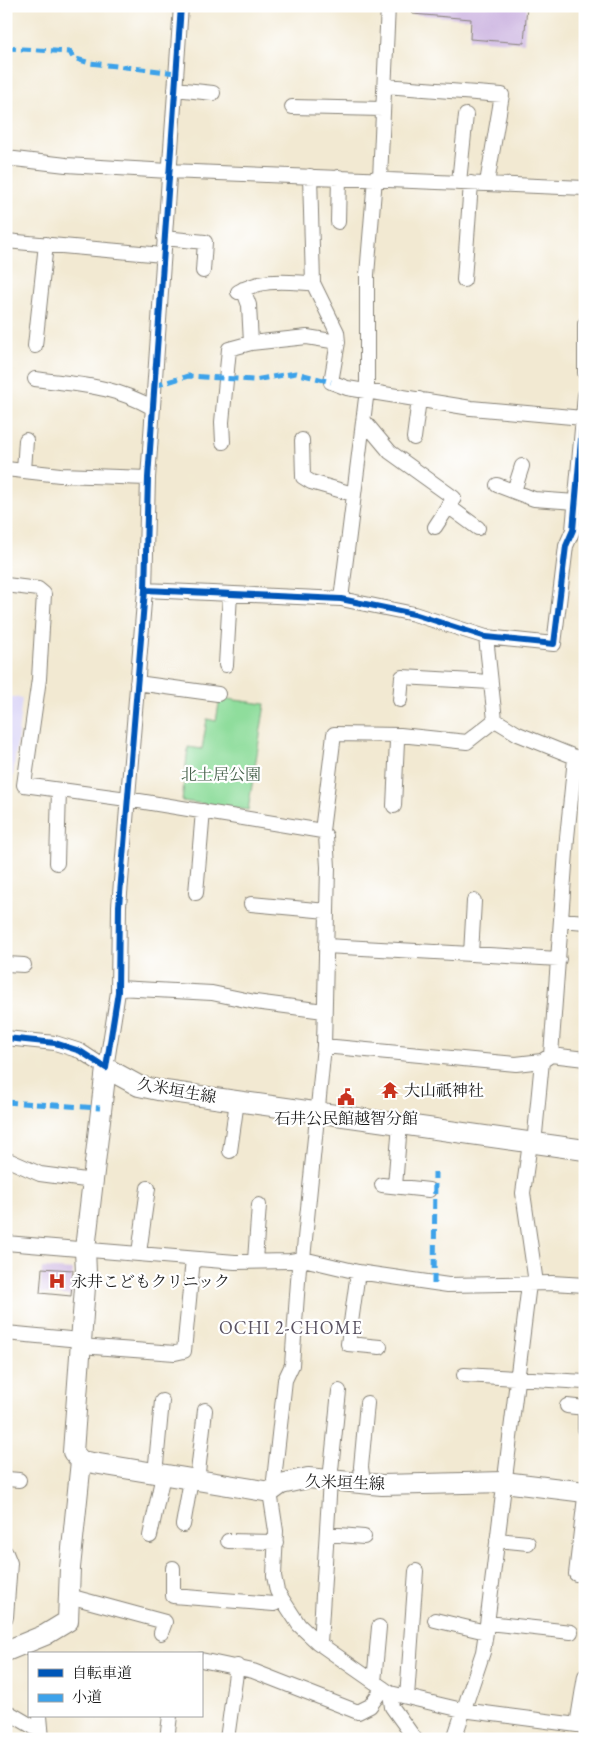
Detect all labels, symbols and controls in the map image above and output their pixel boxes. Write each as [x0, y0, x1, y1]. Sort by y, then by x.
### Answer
park label: 北土居公園 [181, 764, 261, 785]
street label: 久米垣生線 [136, 1073, 218, 1108]
temple icon: 大山祇神社 [380, 1080, 400, 1100]
place label: 大山祇神社 [404, 1080, 484, 1101]
public building icon: 石井公民館越智分館 [336, 1087, 356, 1107]
place label: 石井公民館越智分館 [274, 1108, 418, 1129]
hospital icon: 永井こどもクリニック [47, 1271, 67, 1291]
place label: 永井こどもクリニック [71, 1271, 230, 1292]
district label: OCHI 2-CHOME [219, 1316, 363, 1339]
street label: 久米垣生線 [305, 1471, 385, 1494]
legend [28, 1652, 202, 1718]
text: 自転車道 [72, 1663, 132, 1682]
text: 小道 [72, 1687, 102, 1706]

